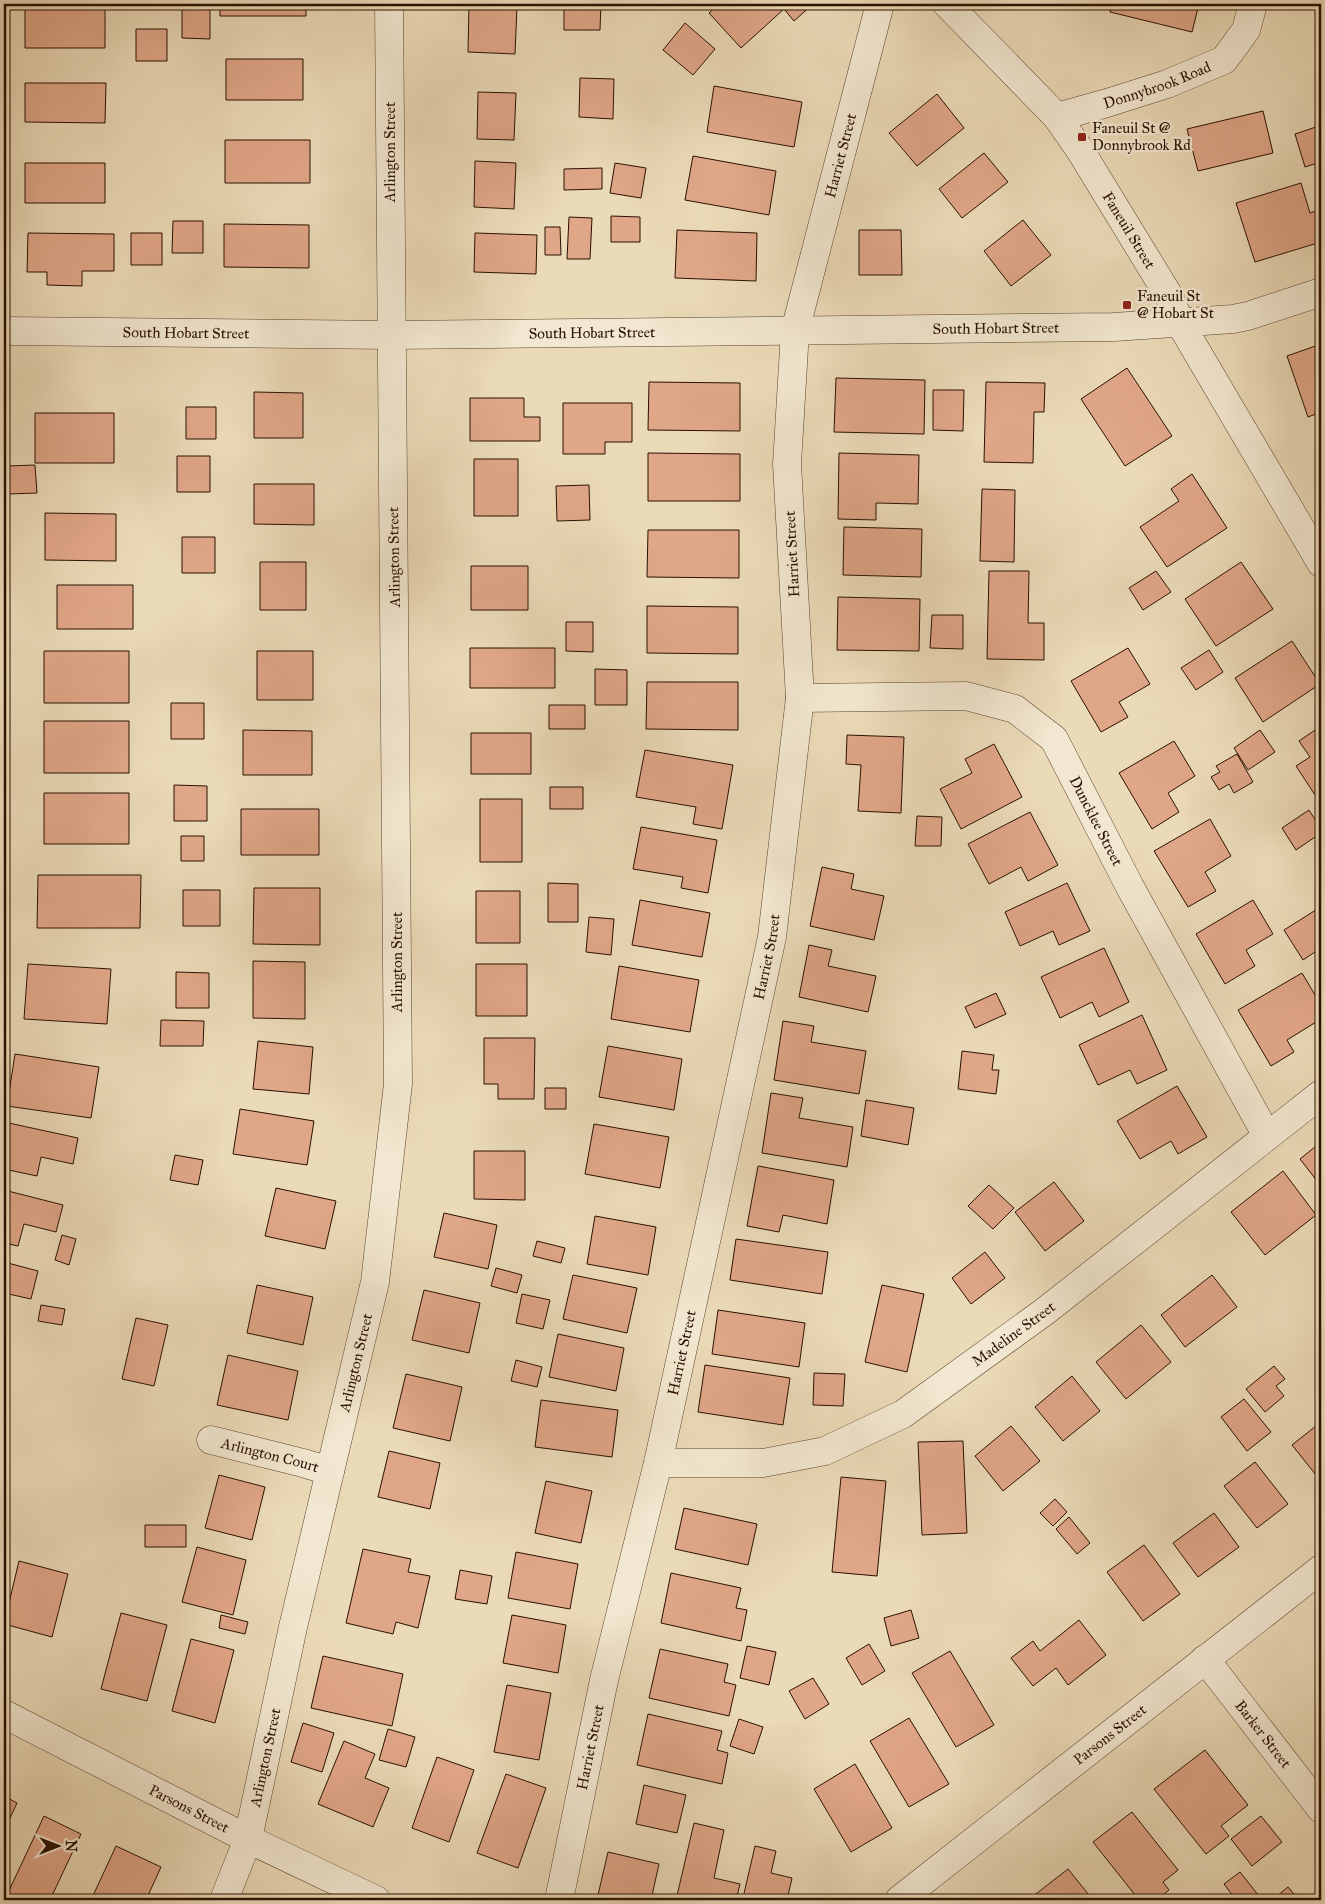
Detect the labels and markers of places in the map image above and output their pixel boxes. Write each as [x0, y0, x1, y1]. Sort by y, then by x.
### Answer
place label: Faneuil St @ Donnybrook Rd [1092, 119, 1191, 154]
marker: Faneuil St @ Donnybrook Rd [1076, 131, 1088, 143]
place label: Faneuil St @ Hobart St [1137, 287, 1215, 322]
marker: Faneuil St @ Hobart St [1121, 299, 1133, 311]

